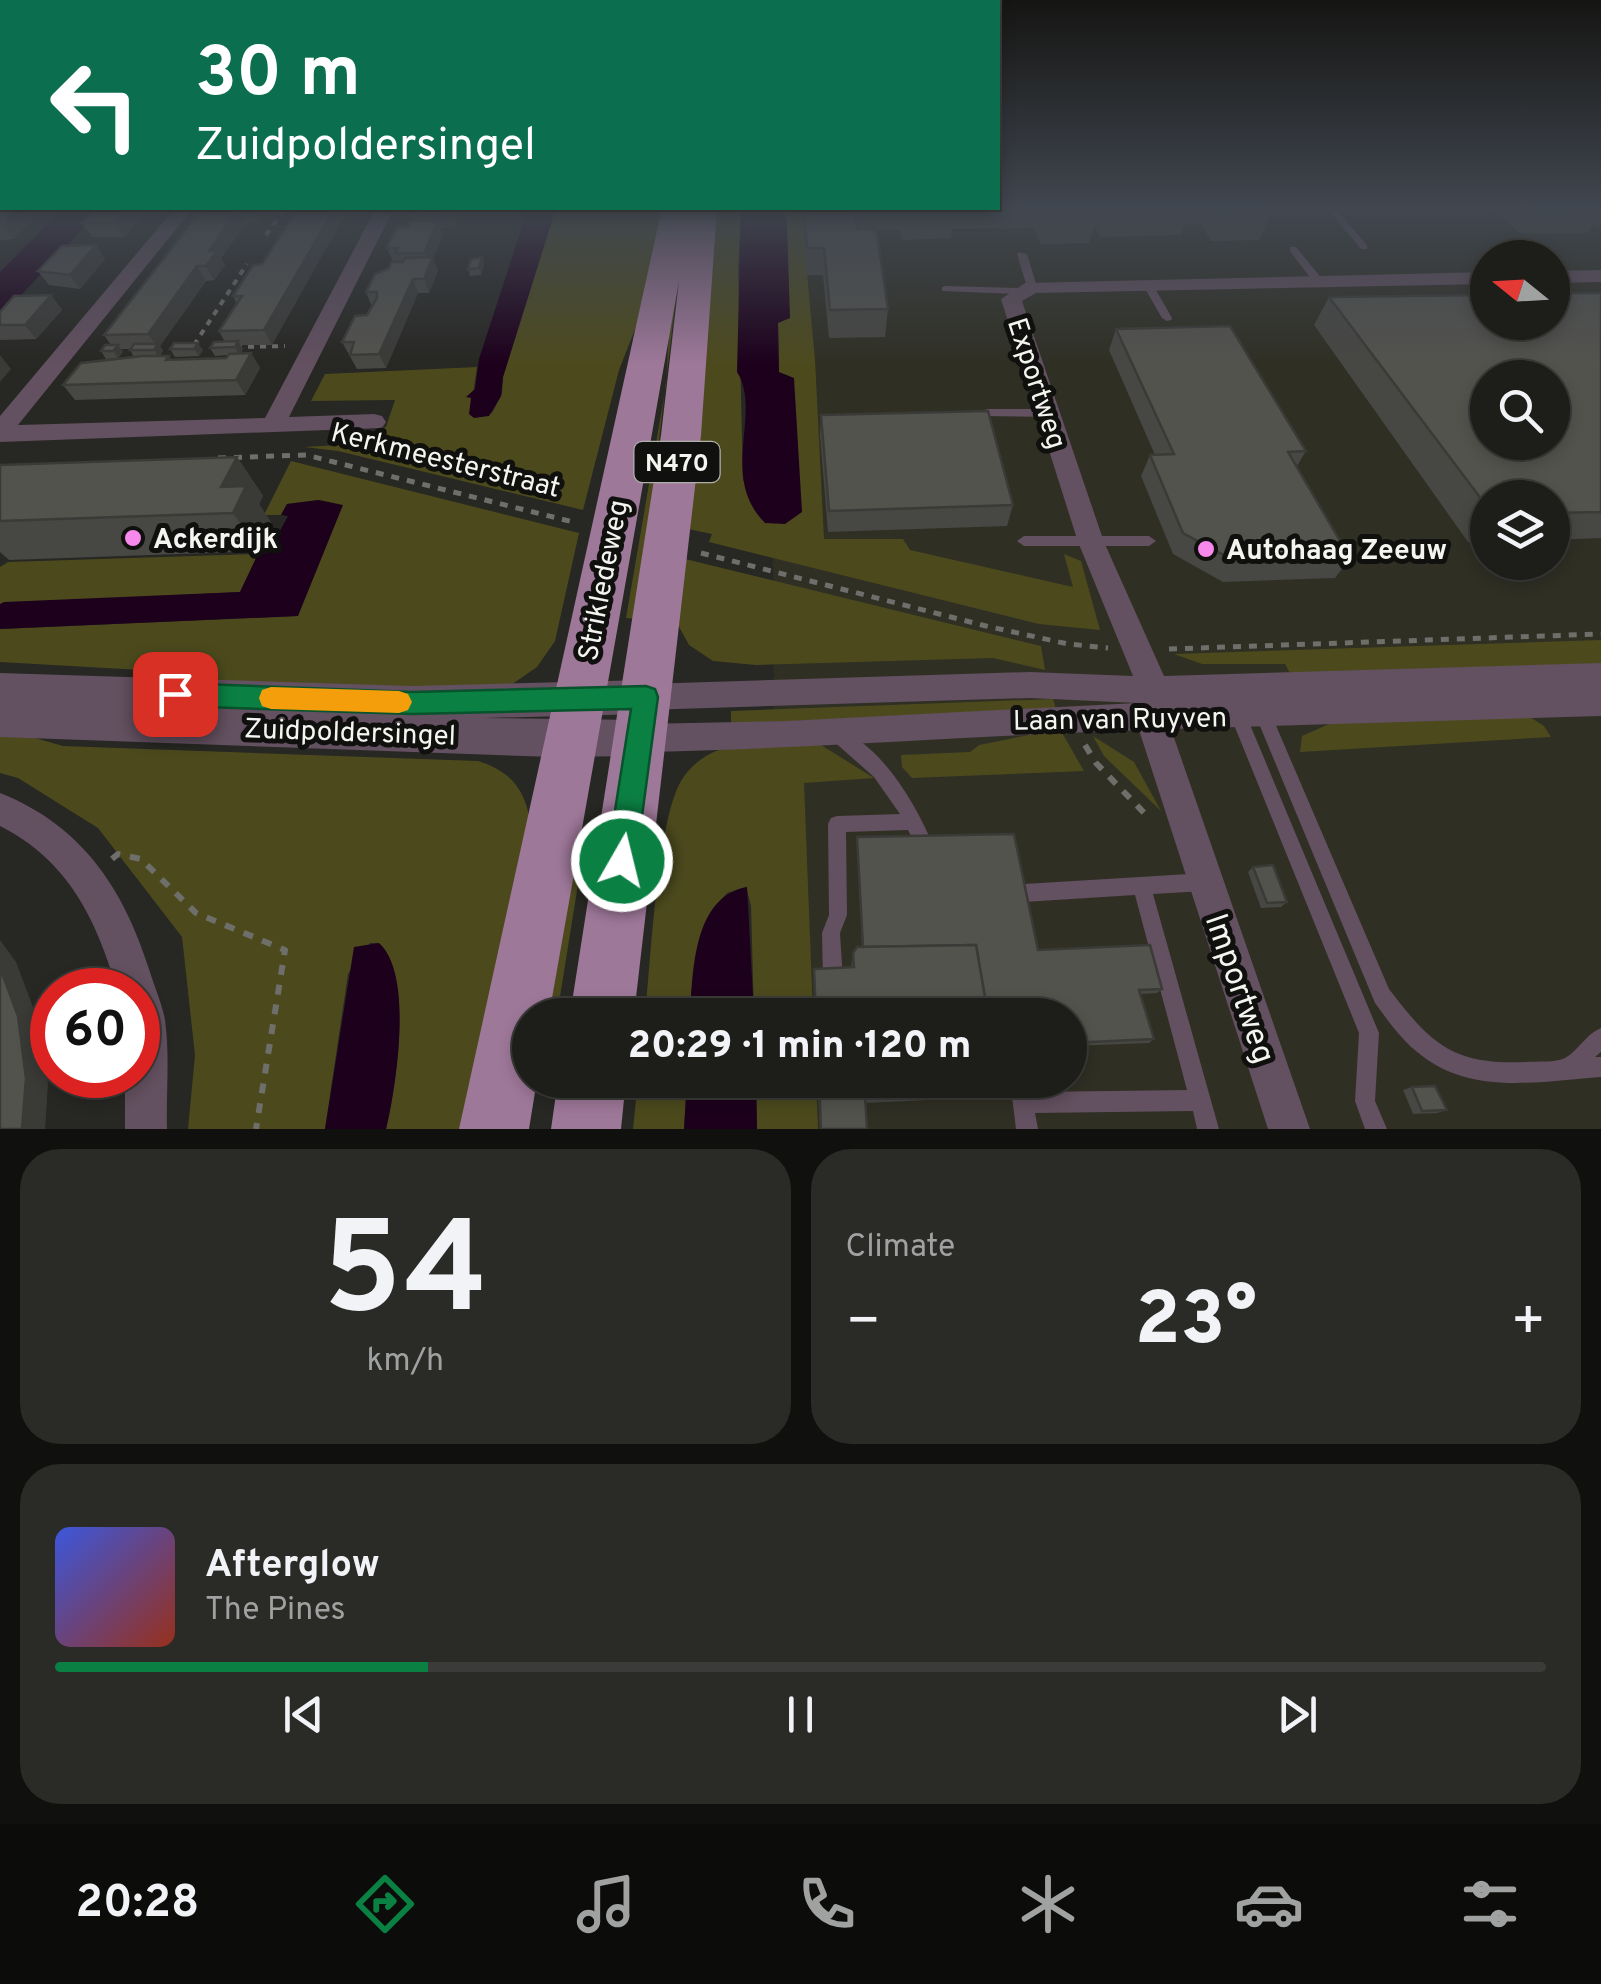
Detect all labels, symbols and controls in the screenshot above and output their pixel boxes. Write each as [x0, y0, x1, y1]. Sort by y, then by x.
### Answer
text: 30 m [195, 32, 361, 121]
icon: left [30, 40, 160, 170]
text: Zuidpoldersingel [195, 119, 536, 176]
north arrow [1470, 240, 1570, 340]
map controls [1470, 240, 1570, 580]
street label: Exportweg [997, 314, 1073, 454]
button: search [1470, 360, 1570, 460]
street label: Kerkmeesterstraat [327, 416, 564, 508]
road number: N470 [634, 442, 720, 482]
button: layers [1470, 480, 1570, 580]
street label: Strikledeweg [572, 497, 638, 664]
place label: Ackerdijk [153, 523, 278, 559]
marker: Ackerdijk [122, 527, 144, 549]
place label: Autohaag Zeeuw [1226, 534, 1447, 570]
marker: Autohaag Zeeuw [1195, 538, 1217, 560]
pin [133, 652, 218, 737]
icon: arrive [148, 667, 203, 722]
street label: Laan van Ruyven [1013, 701, 1228, 741]
street label: Zuidpoldersingel [243, 712, 456, 756]
position arrow [570, 809, 674, 913]
street label: Importweg [1194, 909, 1282, 1069]
speed limit sign: 60 [30, 968, 160, 1098]
text: 20:29 · 1 min · 120 m [628, 1023, 971, 1072]
text: 54 [322, 1194, 488, 1359]
text: Climate [846, 1228, 955, 1268]
text: 23° [1135, 1276, 1257, 1371]
text: − [846, 1289, 881, 1359]
text: + [1511, 1289, 1546, 1359]
text: km/h [366, 1342, 444, 1382]
text: Afterglow [205, 1542, 380, 1591]
text: The Pines [205, 1591, 346, 1631]
icon: previous [276, 1687, 331, 1742]
icon: pause [773, 1687, 828, 1742]
icon: next [1270, 1687, 1325, 1742]
icon: directions [350, 1869, 420, 1939]
icon: music [571, 1869, 641, 1939]
icon: phone [792, 1869, 862, 1939]
icon: climate [1013, 1869, 1083, 1939]
icon: car [1234, 1869, 1304, 1939]
icon: filters [1455, 1869, 1525, 1939]
text: 20:28 [76, 1876, 199, 1933]

